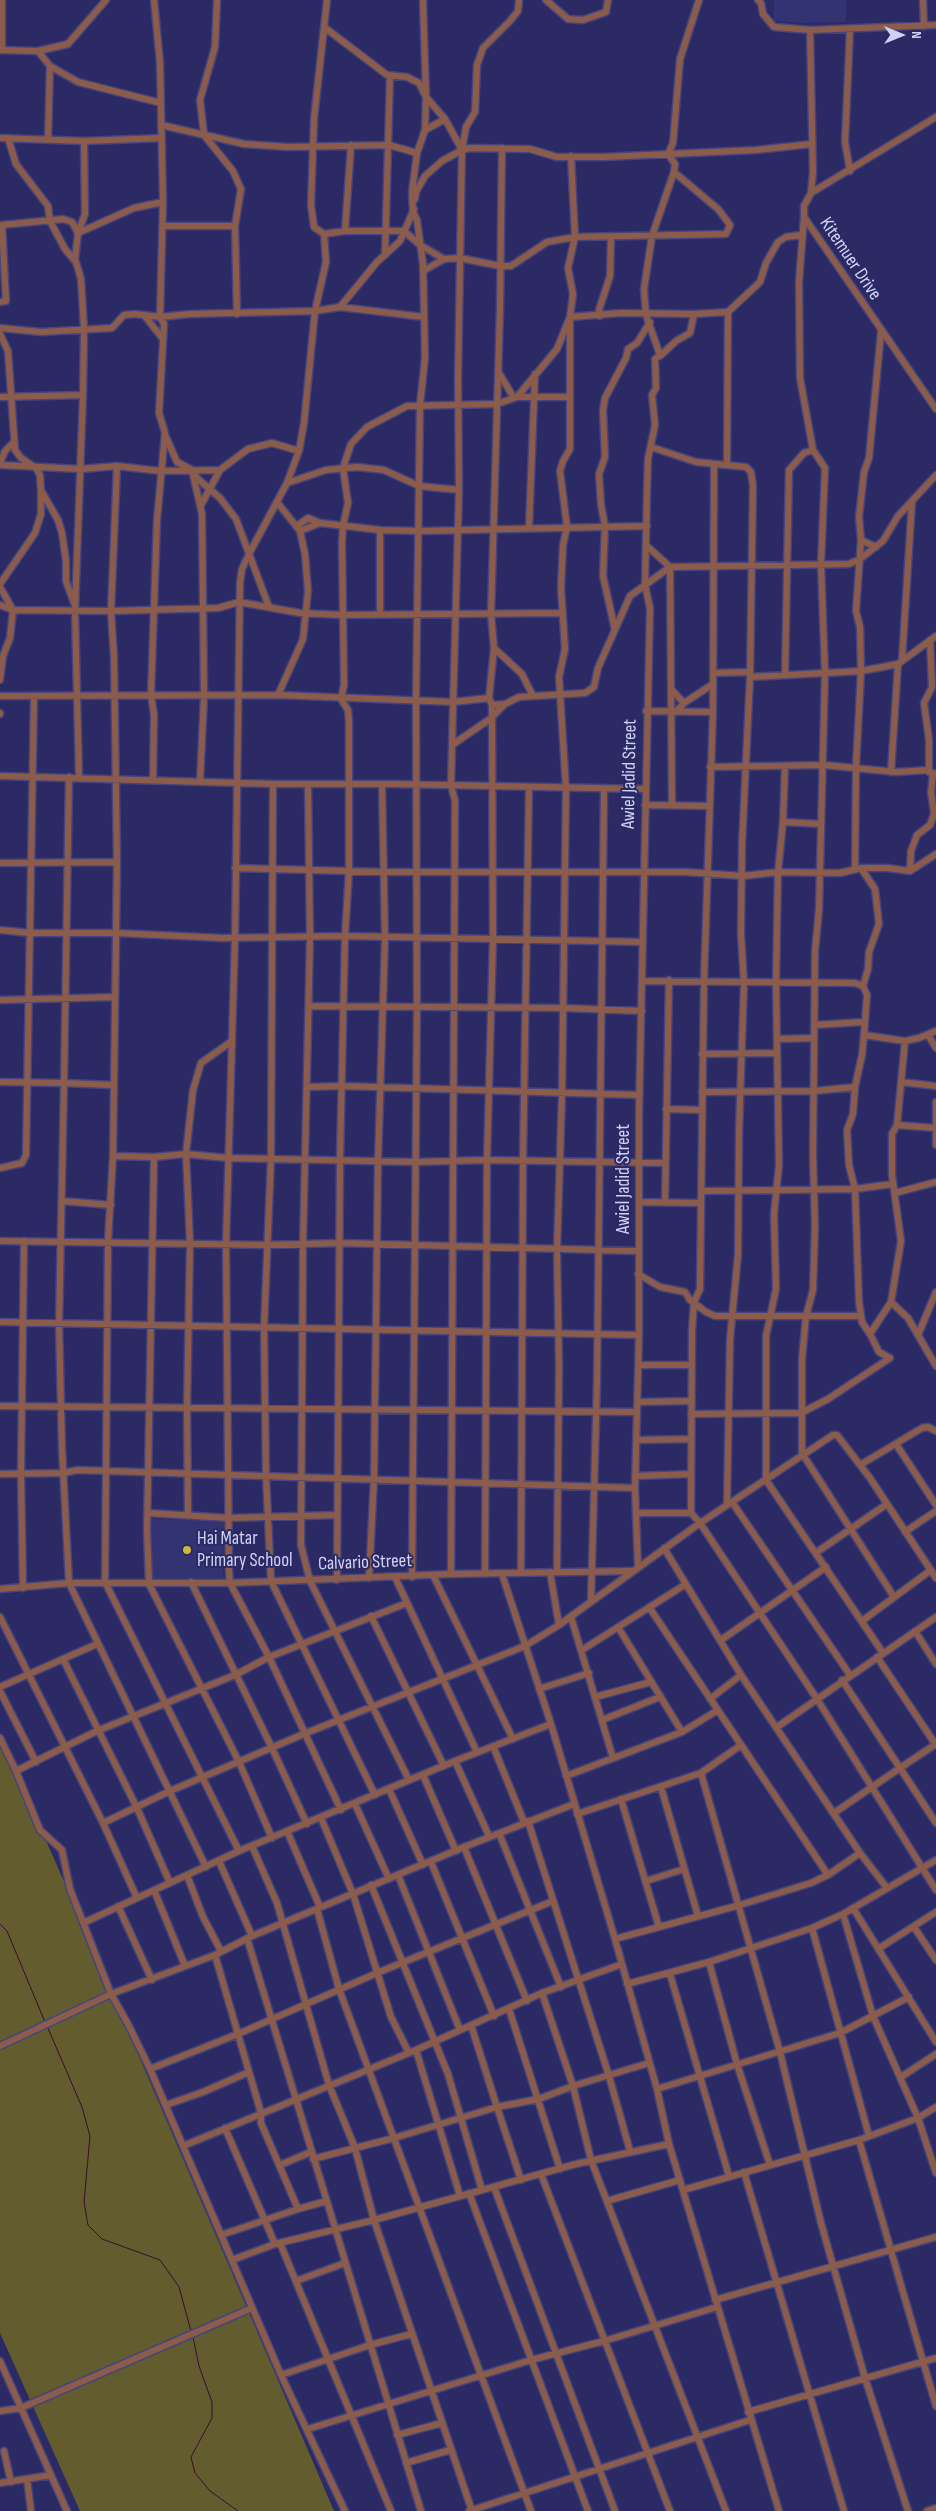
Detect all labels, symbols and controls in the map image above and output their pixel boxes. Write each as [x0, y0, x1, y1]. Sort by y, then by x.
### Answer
north arrow [876, 10, 926, 60]
text: N [908, 31, 925, 39]
street label: Kitemuer Drive [814, 213, 886, 305]
street label: Awiel Jadid Street [618, 719, 642, 829]
street label: Awiel Jadid Street [613, 1124, 635, 1234]
place label: Hai Matar Primary School [197, 1528, 293, 1572]
marker: Hai Matar Primary School [181, 1544, 193, 1556]
street label: Calvario Street [318, 1550, 412, 1576]

